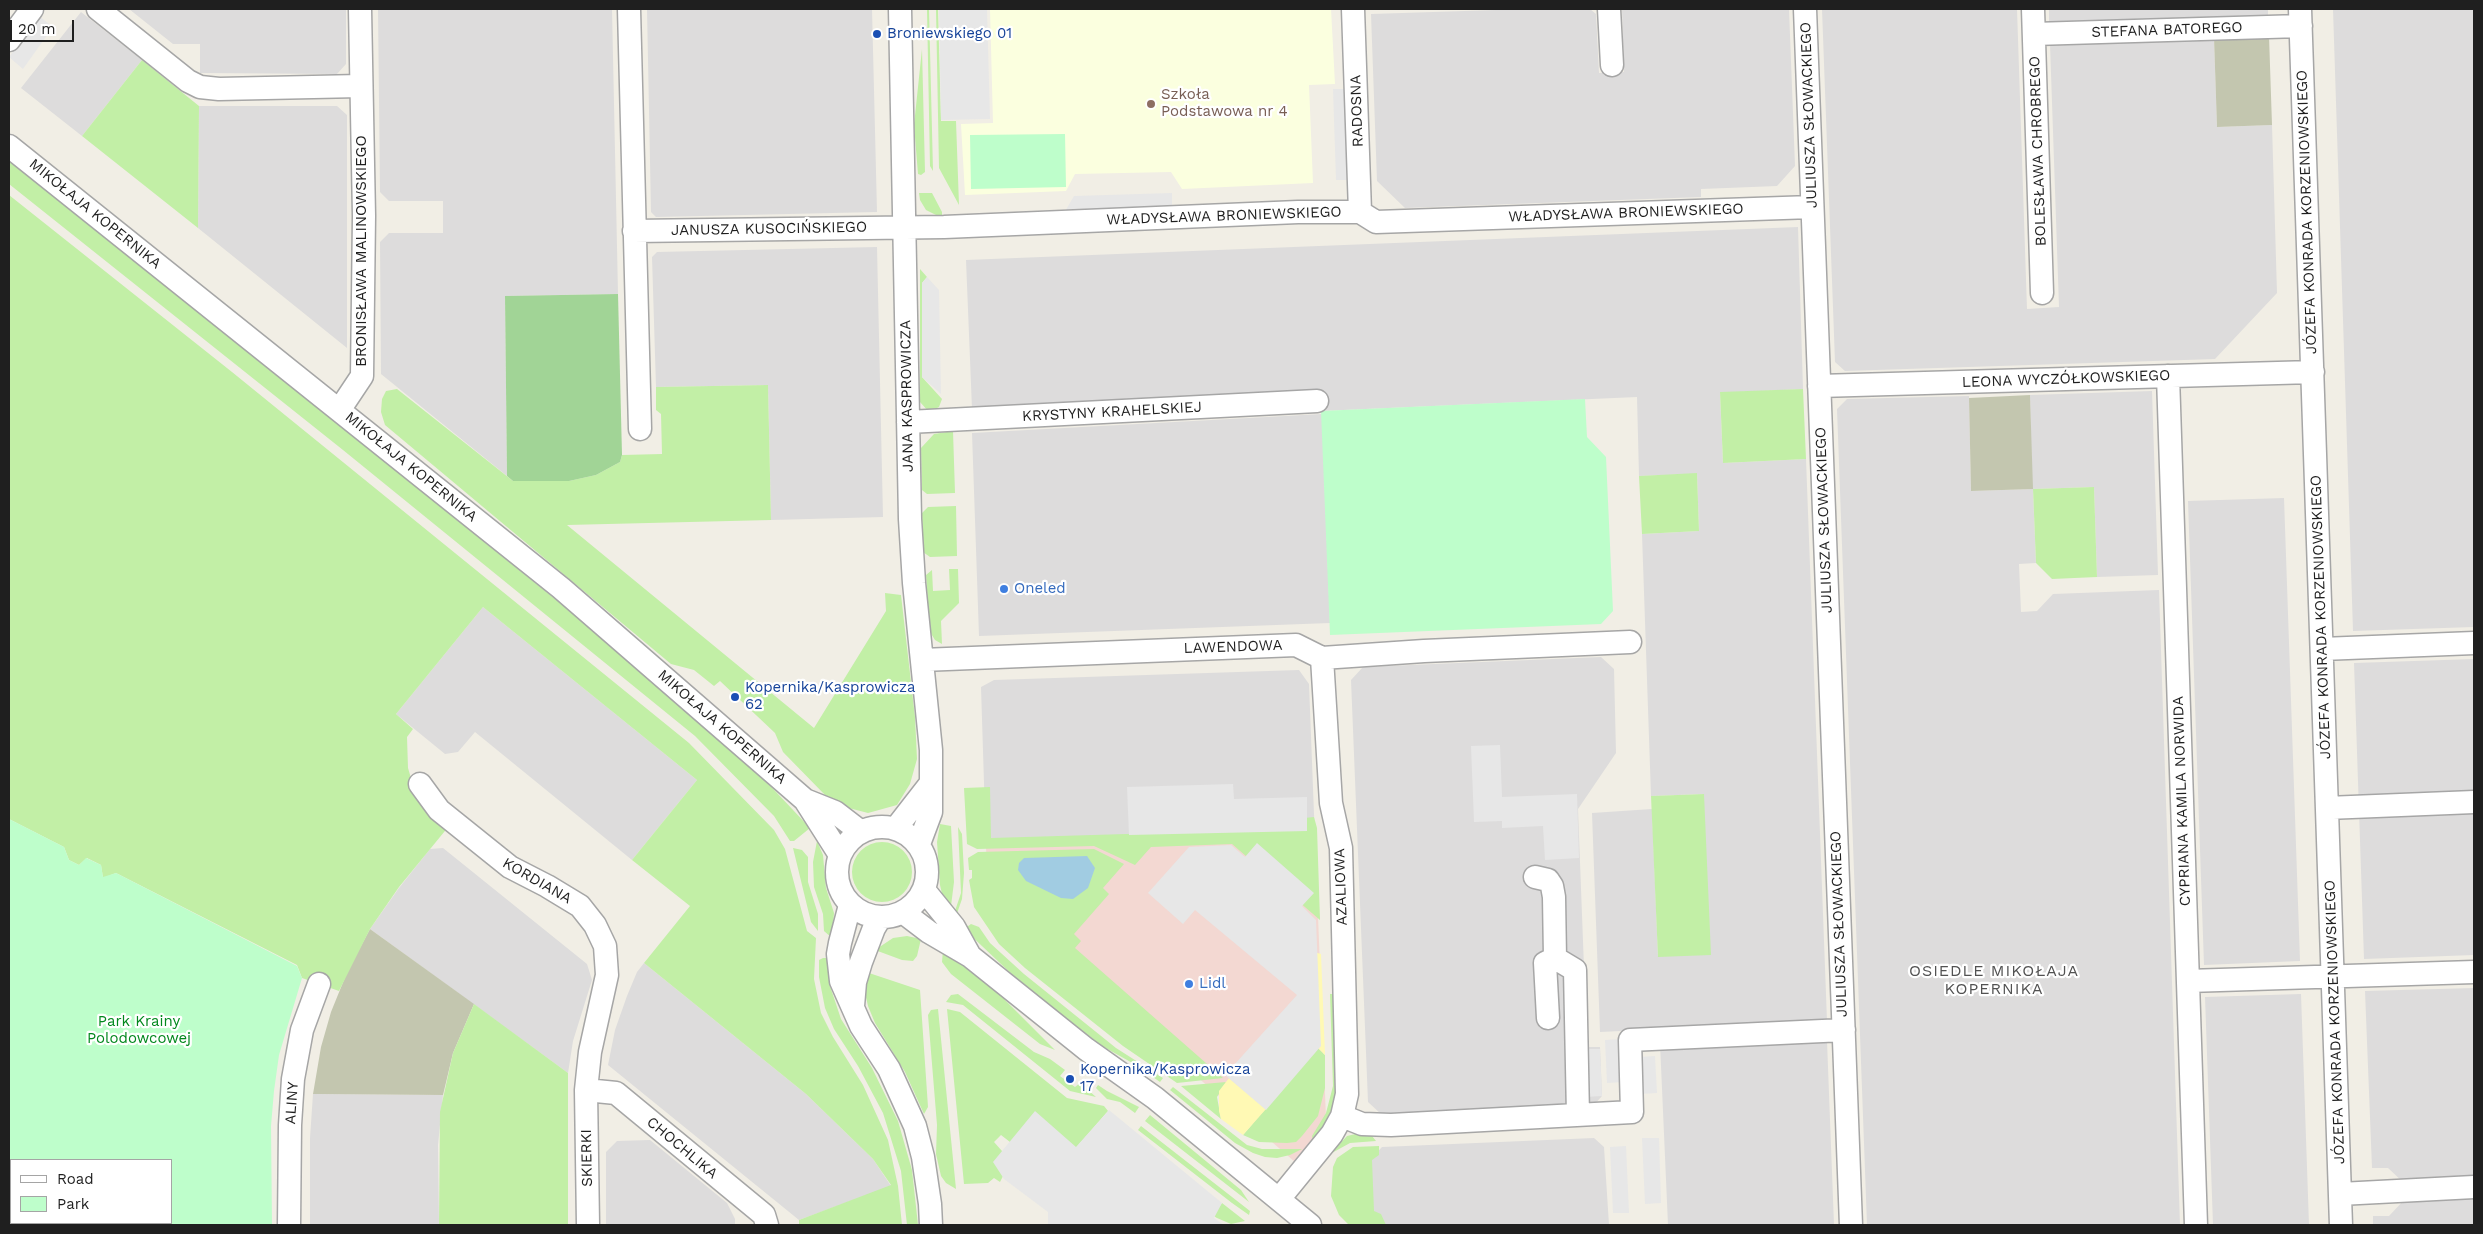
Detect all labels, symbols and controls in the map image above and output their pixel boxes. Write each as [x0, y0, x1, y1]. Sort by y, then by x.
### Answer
scale bar [12, 10, 76, 42]
street label: STEFANA BATOREGO [2091, 18, 2243, 42]
text: 20 m [18, 20, 56, 38]
street label: JULIUSZA SŁOWACKIEGO [1797, 22, 1821, 208]
place label: Broniewskiego 01 [887, 25, 1012, 43]
marker: Broniewskiego 01 [871, 28, 883, 40]
street label: BOLESŁAWA CHROBREGO [2026, 56, 2050, 246]
street label: JÓZEFA KONRADA KORZENIOWSKIEGO [2293, 70, 2321, 354]
street label: RADOSNA [1347, 74, 1367, 148]
place label: Szkoła Podstawowa nr 4 [1161, 86, 1288, 121]
marker: Szkoła Podstawowa nr 4 [1145, 98, 1157, 110]
street label: BRONISŁAWA MALINOWSKIEGO [353, 135, 371, 367]
street label: MIKOŁAJA KOPERNIKA [25, 155, 165, 273]
street label: WŁADYSŁAWA BRONIEWSKIEGO [1508, 200, 1744, 226]
street label: WŁADYSŁAWA BRONIEWSKIEGO [1106, 203, 1342, 229]
street label: JANUSZA KUSOCIŃSKIEGO [671, 218, 867, 240]
street label: JANA KASPROWICZA [897, 320, 917, 472]
street label: LEONA WYCZÓŁKOWSKIEGO [1961, 366, 2171, 392]
street label: KRYSTYNY KRAHELSKIEJ [1022, 398, 1202, 426]
street label: MIKOŁAJA KOPERNIKA [341, 408, 481, 526]
street label: JULIUSZA SŁOWACKIEGO [1812, 427, 1836, 613]
street label: JÓZEFA KONRADA KORZENIOWSKIEGO [2307, 475, 2335, 759]
place label: Oneled [1014, 580, 1066, 598]
marker: Oneled [998, 583, 1010, 595]
street label: LAWENDOWA [1183, 636, 1283, 658]
street label: MIKOŁAJA KOPERNIKA [654, 666, 790, 788]
place label: Kopernika/Kasprowicza 62 [745, 679, 916, 714]
marker: Kopernika/Kasprowicza 62 [729, 691, 741, 703]
street label: CYPRIANA KAMILA NORWIDA [2169, 696, 2195, 906]
street label: JULIUSZA SŁOWACKIEGO [1827, 831, 1851, 1017]
street label: AZALIOWA [1331, 848, 1351, 926]
street label: KORDIANA [499, 854, 575, 908]
street label: JÓZEFA KONRADA KORZENIOWSKIEGO [2321, 880, 2349, 1164]
district label: OSIEDLE MIKOŁAJA KOPERNIKA [1907, 961, 2081, 999]
place label: Lidl [1199, 975, 1226, 993]
marker: Lidl [1183, 978, 1195, 990]
park label: Park Krainy Polodowcowej [87, 1013, 191, 1048]
place label: Kopernika/Kasprowicza 17 [1080, 1061, 1251, 1096]
marker: Kopernika/Kasprowicza 17 [1064, 1073, 1076, 1085]
street label: ALINY [282, 1081, 302, 1125]
street label: CHOCHLIKA [643, 1113, 721, 1183]
street label: SKIERKI [577, 1129, 597, 1187]
legend [10, 1159, 172, 1224]
text: Road [57, 1170, 94, 1188]
text: Park [57, 1195, 89, 1213]

